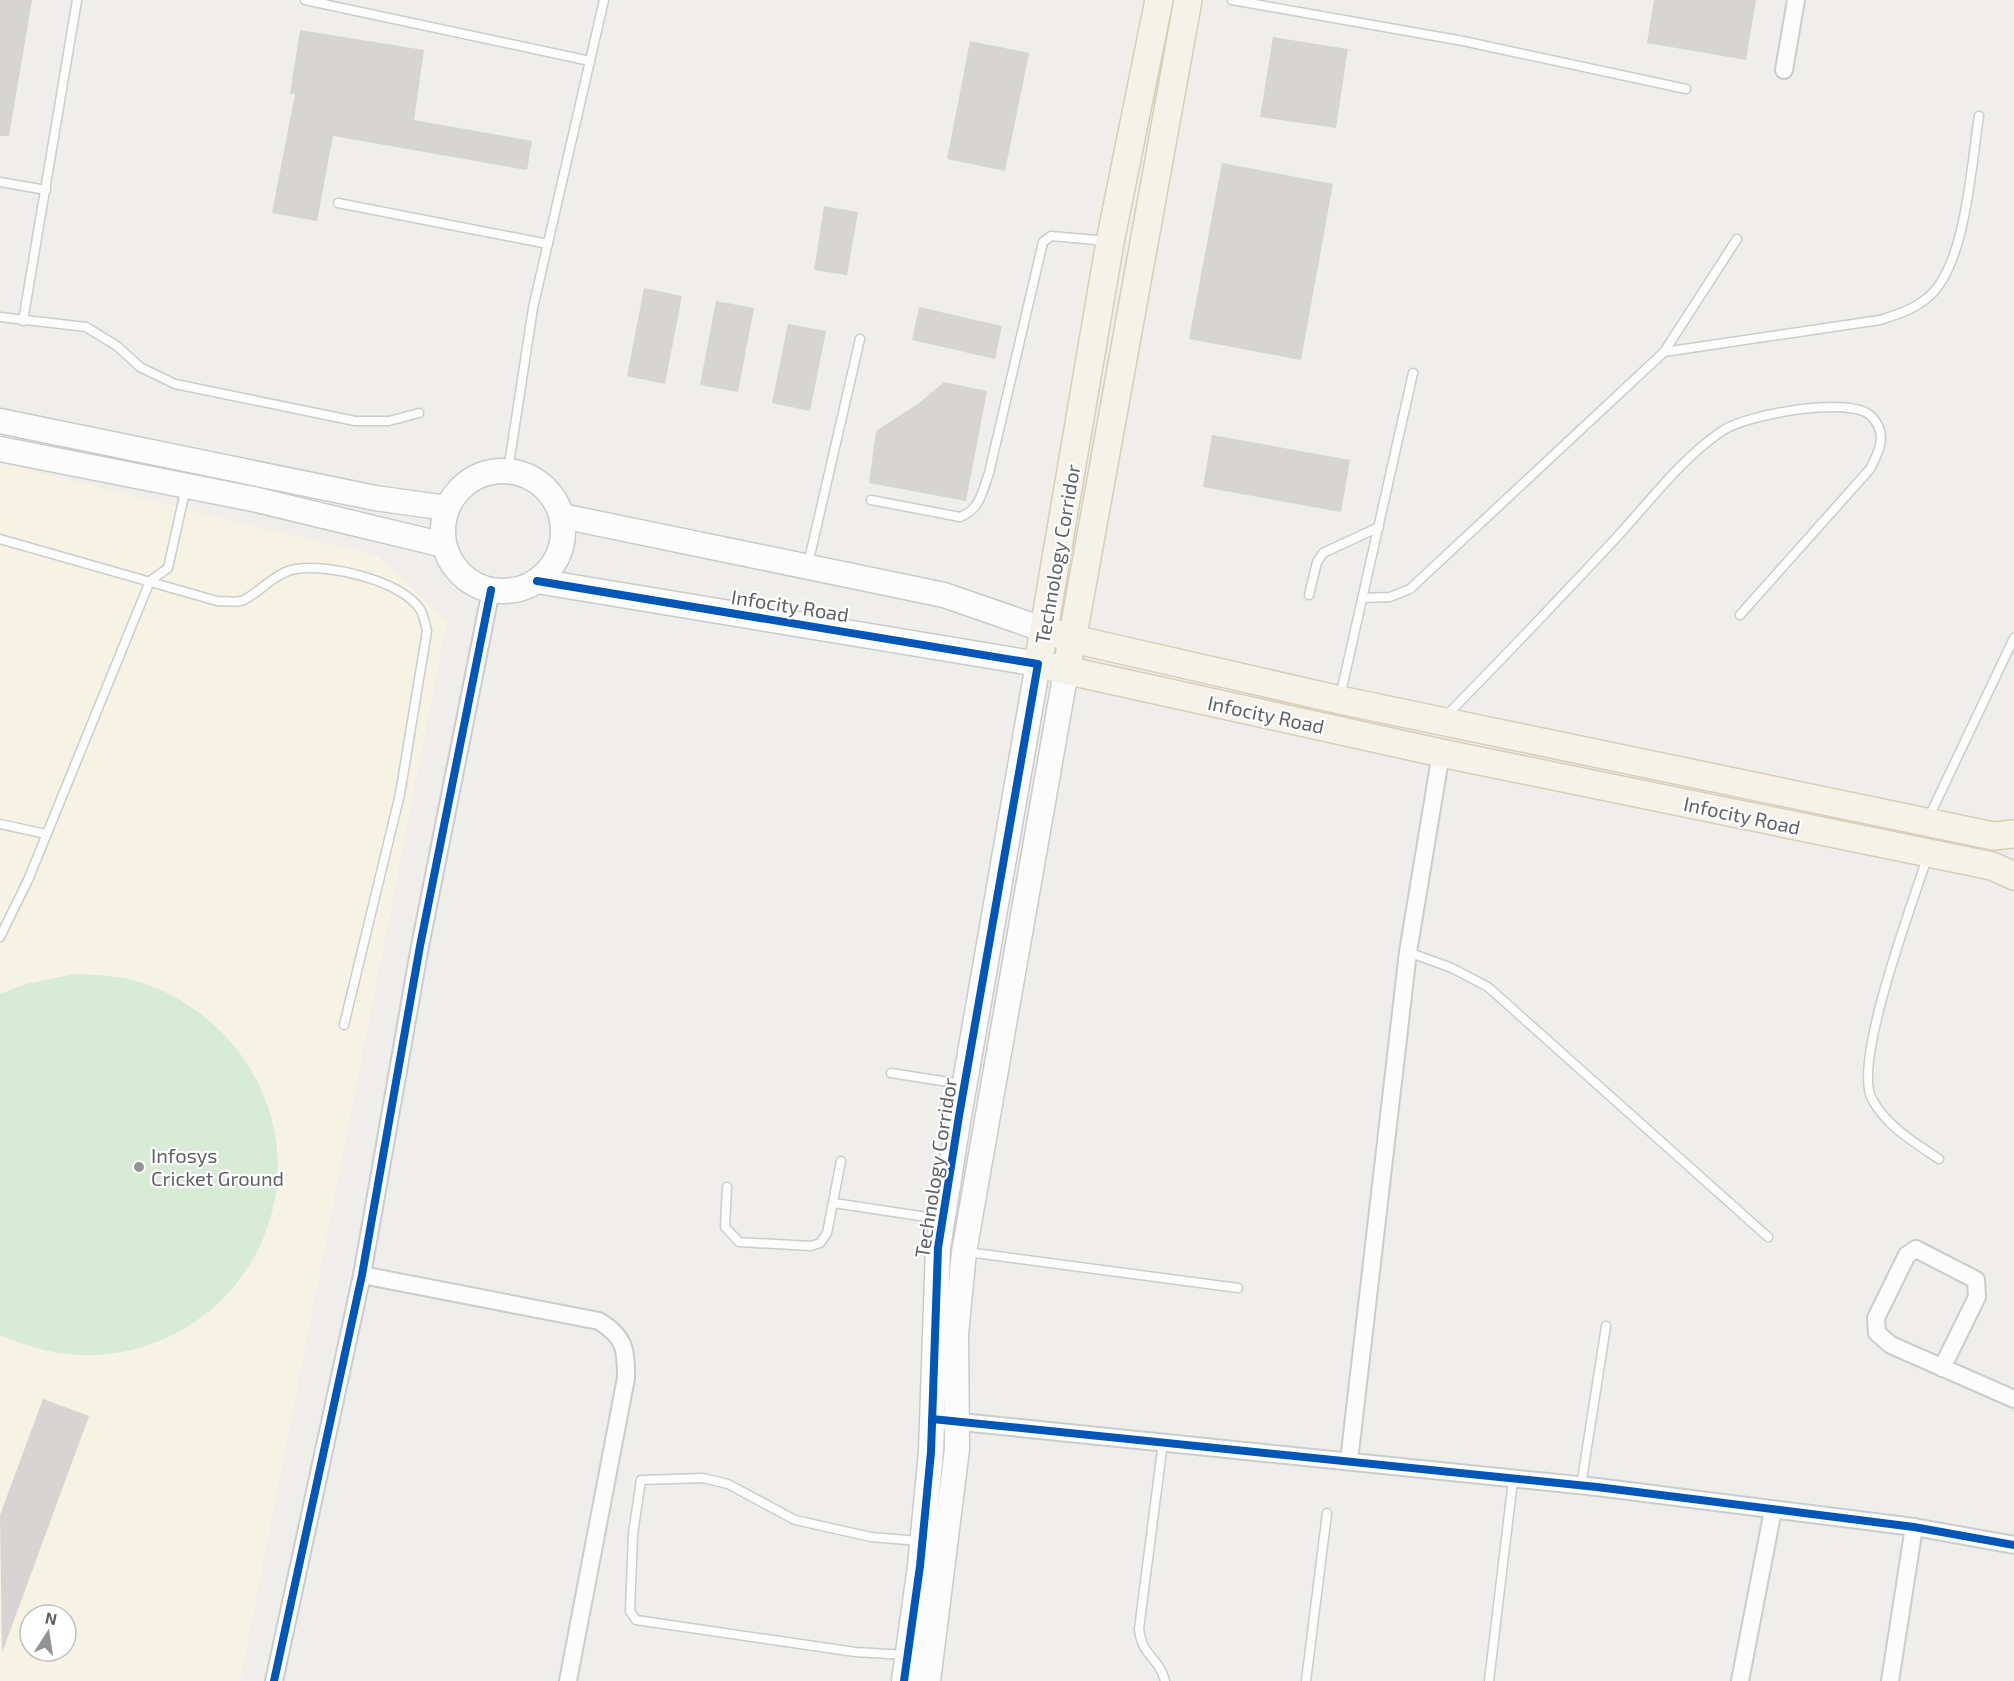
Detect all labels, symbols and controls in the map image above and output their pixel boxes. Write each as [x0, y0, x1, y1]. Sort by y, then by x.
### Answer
street label: Technology Corridor [1029, 462, 1085, 646]
street label: Infocity Road [730, 584, 851, 626]
street label: Infocity Road [1206, 690, 1327, 738]
street label: Infocity Road [1682, 791, 1803, 839]
street label: Technology Corridor [909, 1076, 961, 1260]
place label: Infosys Cricket Ground [151, 1143, 284, 1190]
marker: Infosys Cricket Ground [132, 1160, 146, 1174]
north arrow [18, 1603, 78, 1663]
text: N [44, 1607, 59, 1628]

